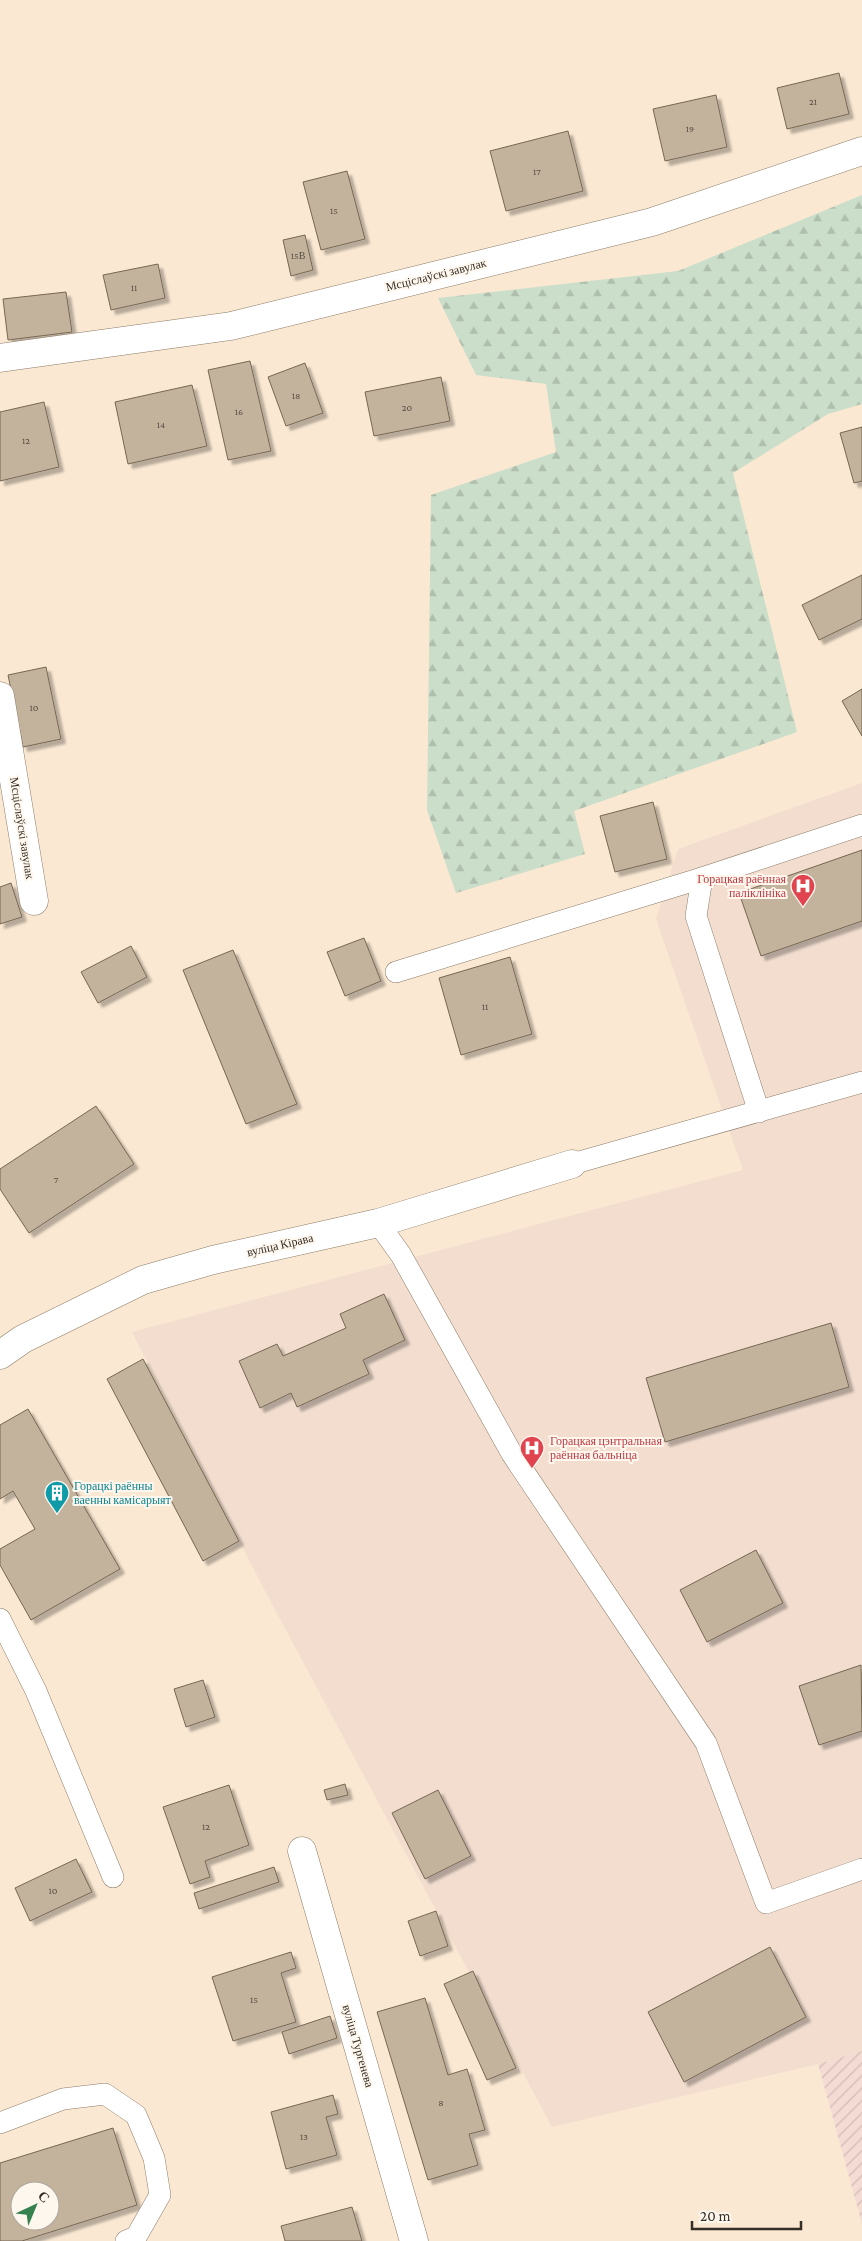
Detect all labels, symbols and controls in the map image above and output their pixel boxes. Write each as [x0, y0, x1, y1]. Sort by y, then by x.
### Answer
house number: 21 [809, 96, 817, 107]
house number: 19 [686, 123, 694, 134]
house number: 17 [533, 166, 541, 177]
house number: 15 [330, 205, 338, 216]
house number: 15В [291, 250, 306, 261]
street label: Мсціслаўскі завулак [384, 256, 488, 294]
house number: 11 [131, 282, 137, 293]
house number: 18 [292, 390, 300, 401]
house number: 20 [402, 402, 413, 413]
house number: 16 [235, 406, 243, 417]
house number: 14 [157, 419, 165, 430]
house number: 12 [22, 435, 30, 446]
house number: 10 [30, 702, 39, 713]
street label: Мсціслаўскі завулак [7, 776, 37, 880]
place label: Горацкая раённая паліклініка [697, 872, 787, 900]
hospital icon: Горацкая раённая паліклініка [790, 873, 816, 907]
house number: 11 [482, 1001, 488, 1012]
house number: 7 [54, 1174, 59, 1185]
street label: вуліца Кірава [246, 1230, 315, 1259]
place label: Горацкая цэнтральная раённая бальніца [550, 1434, 662, 1462]
hospital icon: Горацкая цэнтральная раённая бальніца [519, 1435, 545, 1469]
place label: Горацкі раённы ваенны камісарыят [74, 1479, 172, 1507]
building icon: Горацкі раённы ваенны камісарыят [44, 1480, 70, 1514]
house number: 12 [202, 1821, 210, 1832]
house number: 10 [49, 1885, 58, 1896]
house number: 15 [250, 1994, 258, 2005]
street label: вуліца Тургенева [339, 2003, 377, 2090]
house number: 8 [438, 2097, 444, 2108]
house number: 13 [300, 2131, 308, 2142]
north arrow [10, 2181, 60, 2231]
text: С [35, 2187, 53, 2206]
scale bar [692, 2198, 801, 2230]
text: 20 m [700, 2208, 731, 2224]

